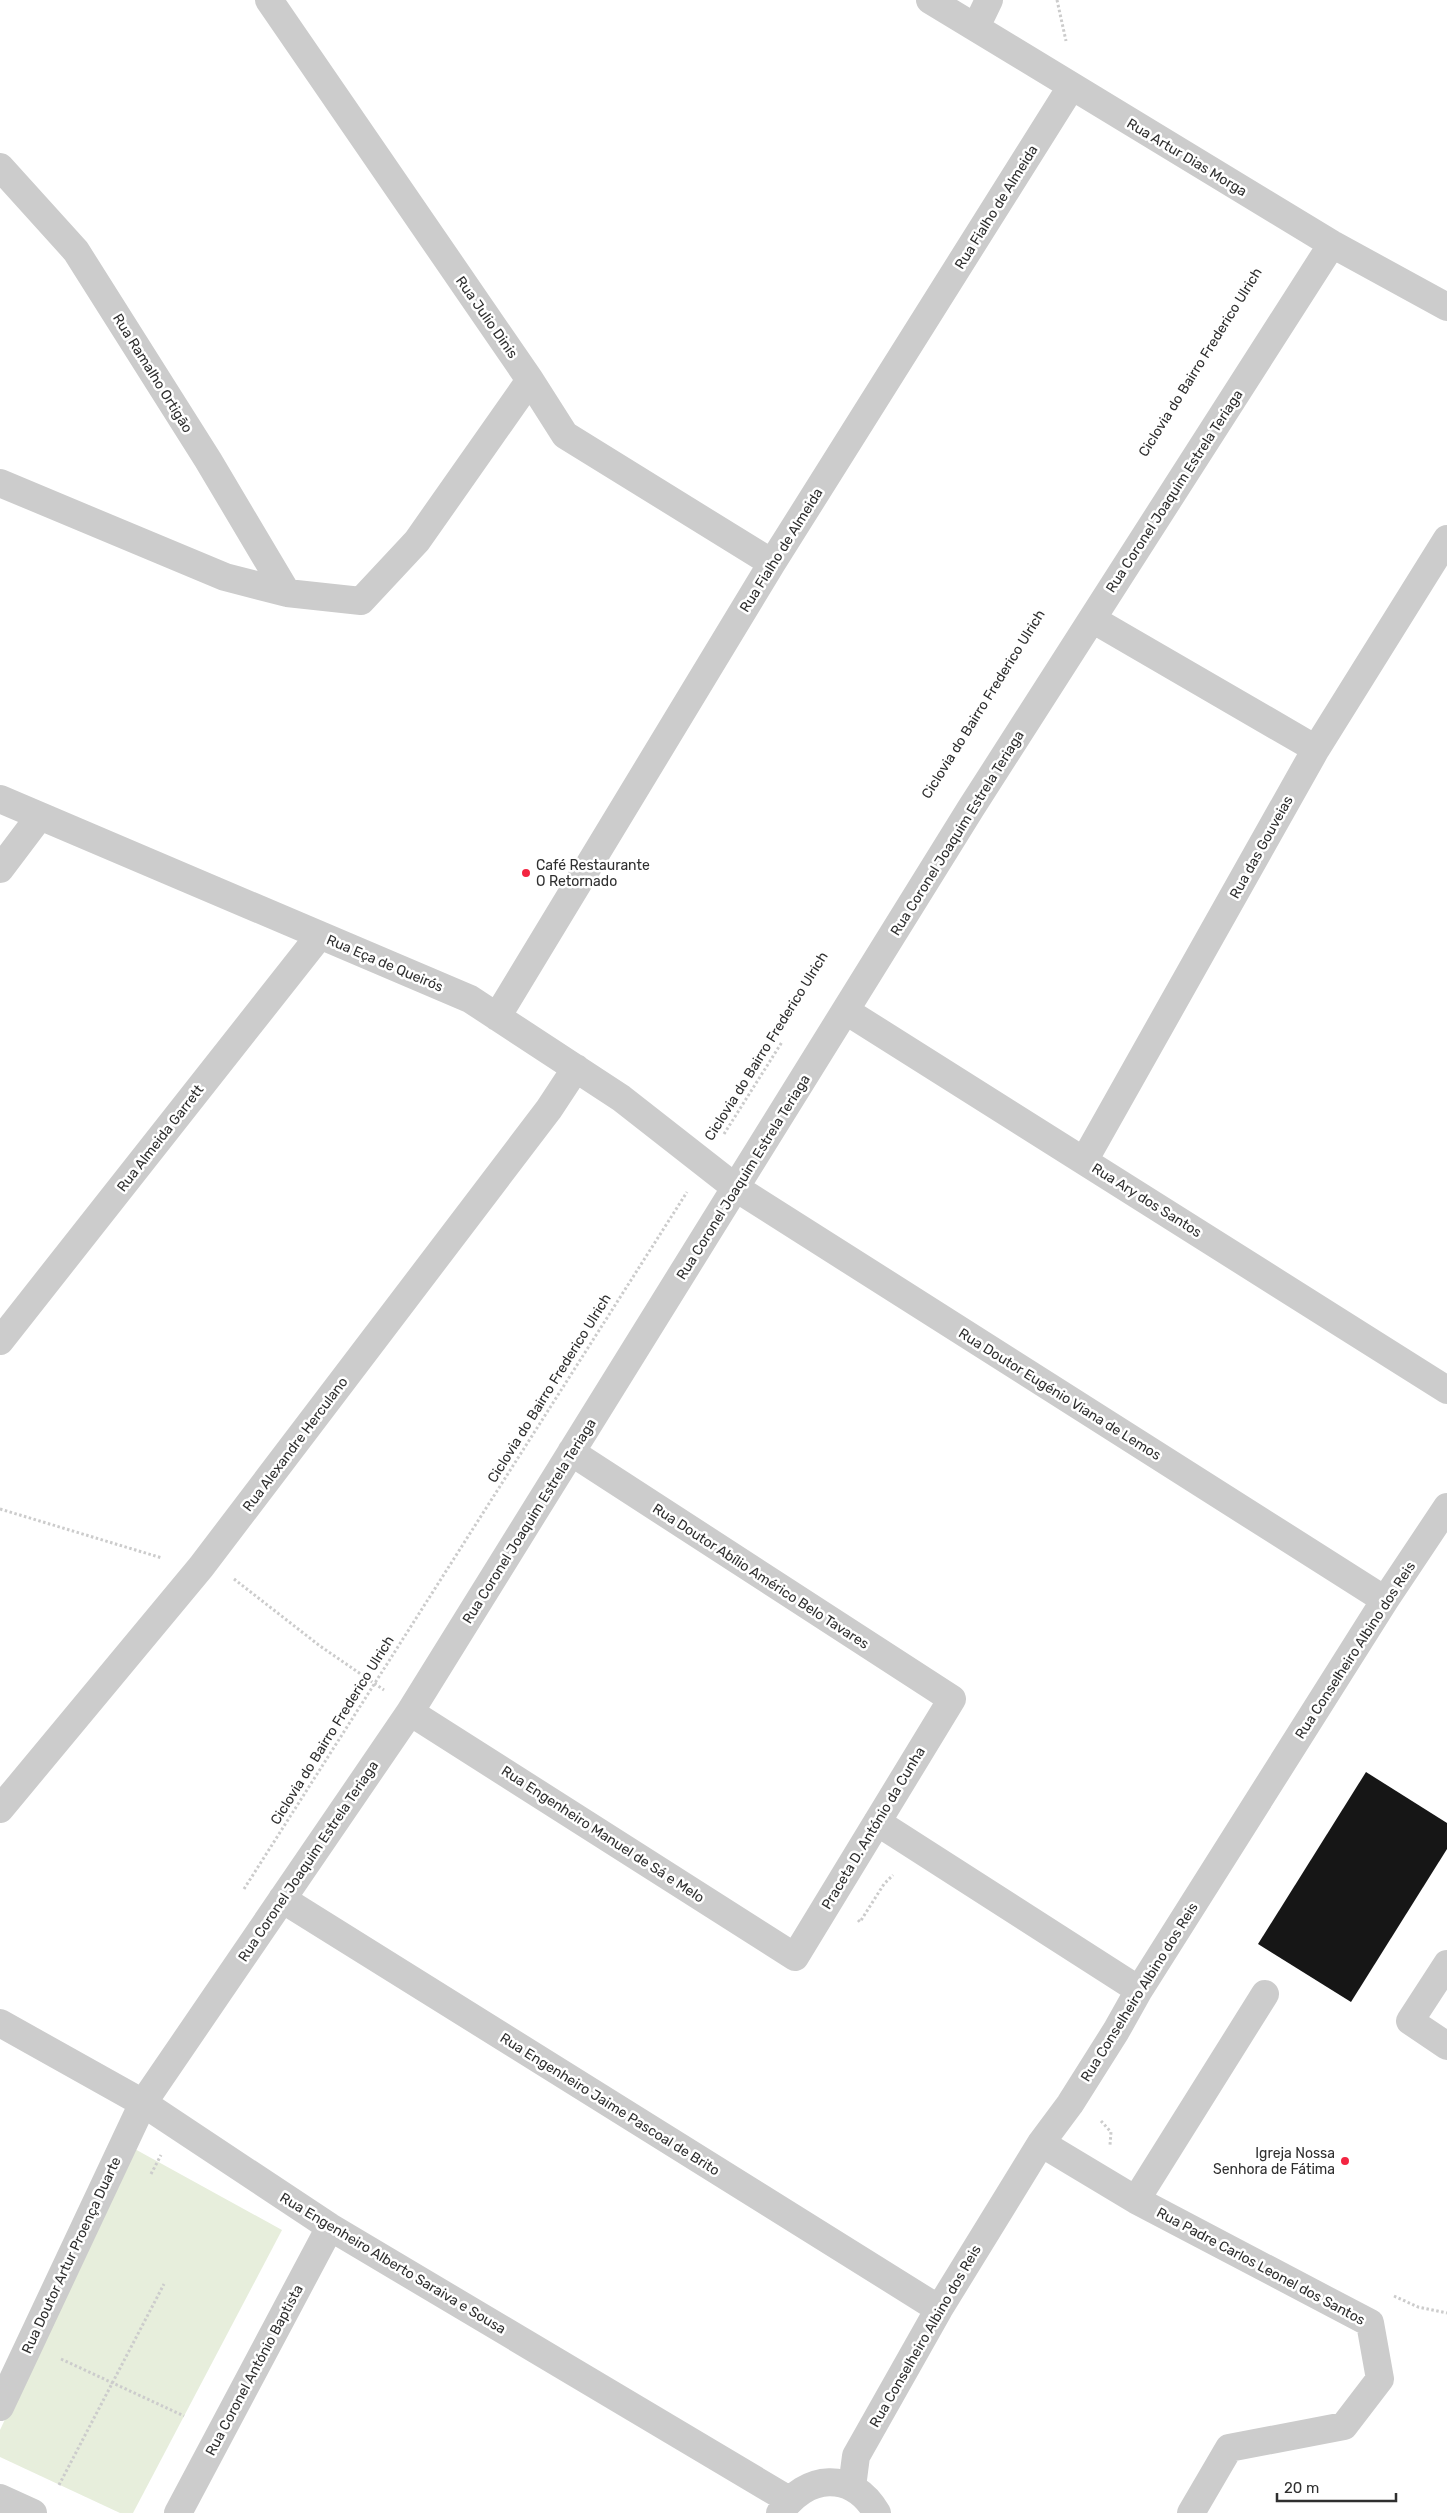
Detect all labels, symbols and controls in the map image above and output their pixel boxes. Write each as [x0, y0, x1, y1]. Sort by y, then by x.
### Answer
street label: Rua Artur Dias Morga [1124, 115, 1250, 200]
street label: Rua Fialho de Almeida [951, 142, 1042, 272]
street label: Ciclovia do Bairro Frederico Ulrich [1135, 265, 1266, 460]
street label: Rua Julio Dinis [452, 273, 521, 362]
street label: Rua Ramalho Ortigão [109, 311, 196, 436]
street label: Rua Coronel Joaquim Estrela Teriaga [1102, 387, 1247, 596]
street label: Rua Fialho de Almeida [736, 485, 827, 615]
street label: Ciclovia do Bairro Frederico Ulrich [918, 607, 1049, 802]
street label: Rua Coronel Joaquim Estrela Teriaga [887, 728, 1028, 939]
street label: Rua das Gouveias [1226, 793, 1297, 902]
place label: Café Restaurante O Retornado [536, 857, 650, 890]
marker: Café Restaurante O Retornado [520, 867, 532, 879]
street label: Rua Eça de Queirós [324, 931, 446, 996]
street label: Ciclovia do Bairro Frederico Ulrich [701, 949, 832, 1144]
street label: Rua Coronel Joaquim Estrela Teriaga [673, 1072, 814, 1283]
street label: Rua Almeida Garrett [113, 1081, 208, 1195]
street label: Rua Ary dos Santos [1089, 1160, 1205, 1241]
street label: Ciclovia do Bairro Frederico Ulrich [484, 1291, 615, 1486]
street label: Rua Doutor Eugénio Viana de Lemos [955, 1325, 1164, 1464]
street label: Rua Alexandre Herculano [239, 1374, 352, 1515]
street label: Rua Coronel Joaquim Estrela Teriaga [459, 1416, 600, 1627]
street label: Rua Doutor Abílio Américo Belo Tavares [649, 1500, 872, 1653]
street label: Rua Conselheiro Albino dos Reis [1292, 1558, 1419, 1742]
street label: Ciclovia do Bairro Frederico Ulrich [267, 1633, 398, 1828]
street label: Praceta D. António da Cunha [818, 1744, 929, 1913]
street label: Rua Coronel Joaquim Estrela Teriaga [235, 1758, 382, 1965]
street label: Rua Engenheiro Manuel de Sá e Melo [498, 1762, 707, 1906]
street label: Rua Conselheiro Albino dos Reis [1077, 1900, 1202, 2085]
street label: Rua Engenheiro Jaime Pascoal de Brito [497, 2029, 723, 2179]
place label: Igreja Nossa Senhora de Fátima [1213, 2145, 1335, 2178]
street label: Rua Doutor Artur Proença Duarte [18, 2154, 125, 2356]
marker: Igreja Nossa Senhora de Fátima [1339, 2155, 1351, 2167]
street label: Rua Engenheiro Alberto Saraiva e Sousa [277, 2189, 509, 2338]
street label: Rua Padre Carlos Leonel dos Santos [1154, 2204, 1368, 2329]
street label: Rua Conselheiro Albino dos Reis [866, 2242, 985, 2431]
street label: Rua Coronel António Baptista [202, 2282, 307, 2459]
scale bar [1277, 2470, 1396, 2502]
text: 20 m [1284, 2479, 1319, 2497]

